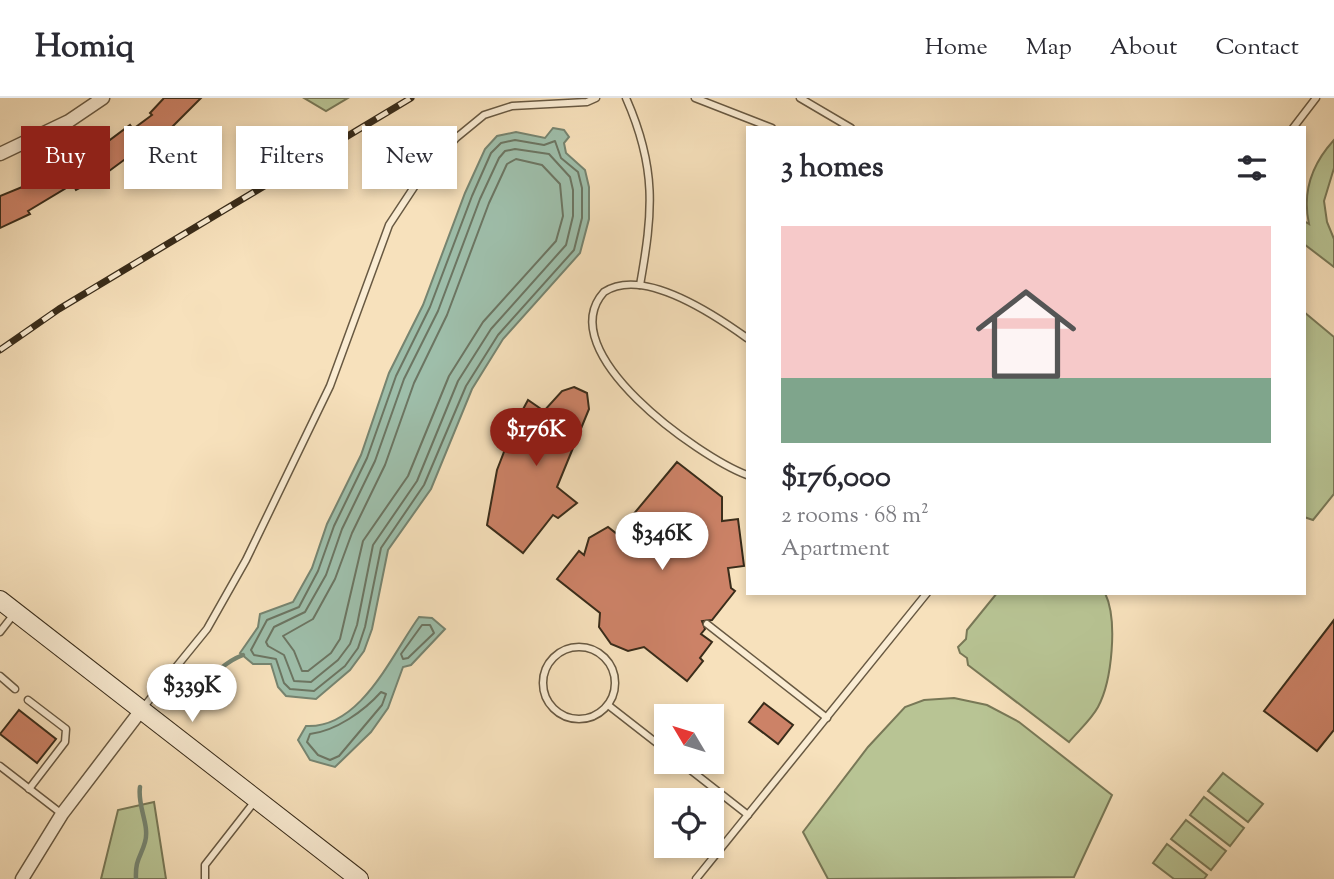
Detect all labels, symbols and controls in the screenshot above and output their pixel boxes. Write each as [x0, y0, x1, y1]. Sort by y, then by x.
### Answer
text: Homiq [35, 24, 134, 72]
text: Home [925, 31, 988, 65]
text: Map [1026, 31, 1072, 65]
text: About [1110, 31, 1177, 65]
text: Contact [1215, 31, 1299, 65]
chip: Buy [21, 126, 110, 189]
chip: Rent [124, 126, 222, 189]
chip: Filters [236, 126, 348, 189]
chip: New [362, 126, 457, 189]
text: 3 homes [781, 147, 884, 190]
icon: filters [1233, 149, 1271, 187]
icon: home [963, 271, 1089, 397]
pin: $176K [487, 408, 585, 468]
text: $176K [506, 414, 566, 447]
text: $176,000 [781, 457, 891, 500]
text: 2 rooms · 68 m² [781, 500, 929, 533]
pin: $346K [613, 512, 711, 572]
text: $346K [631, 518, 693, 551]
text: Apartment [781, 533, 890, 566]
pin: $339K [143, 664, 241, 724]
text: $339K [163, 670, 221, 703]
north arrow [654, 704, 724, 774]
map controls [654, 704, 724, 858]
button: locate [654, 788, 724, 858]

